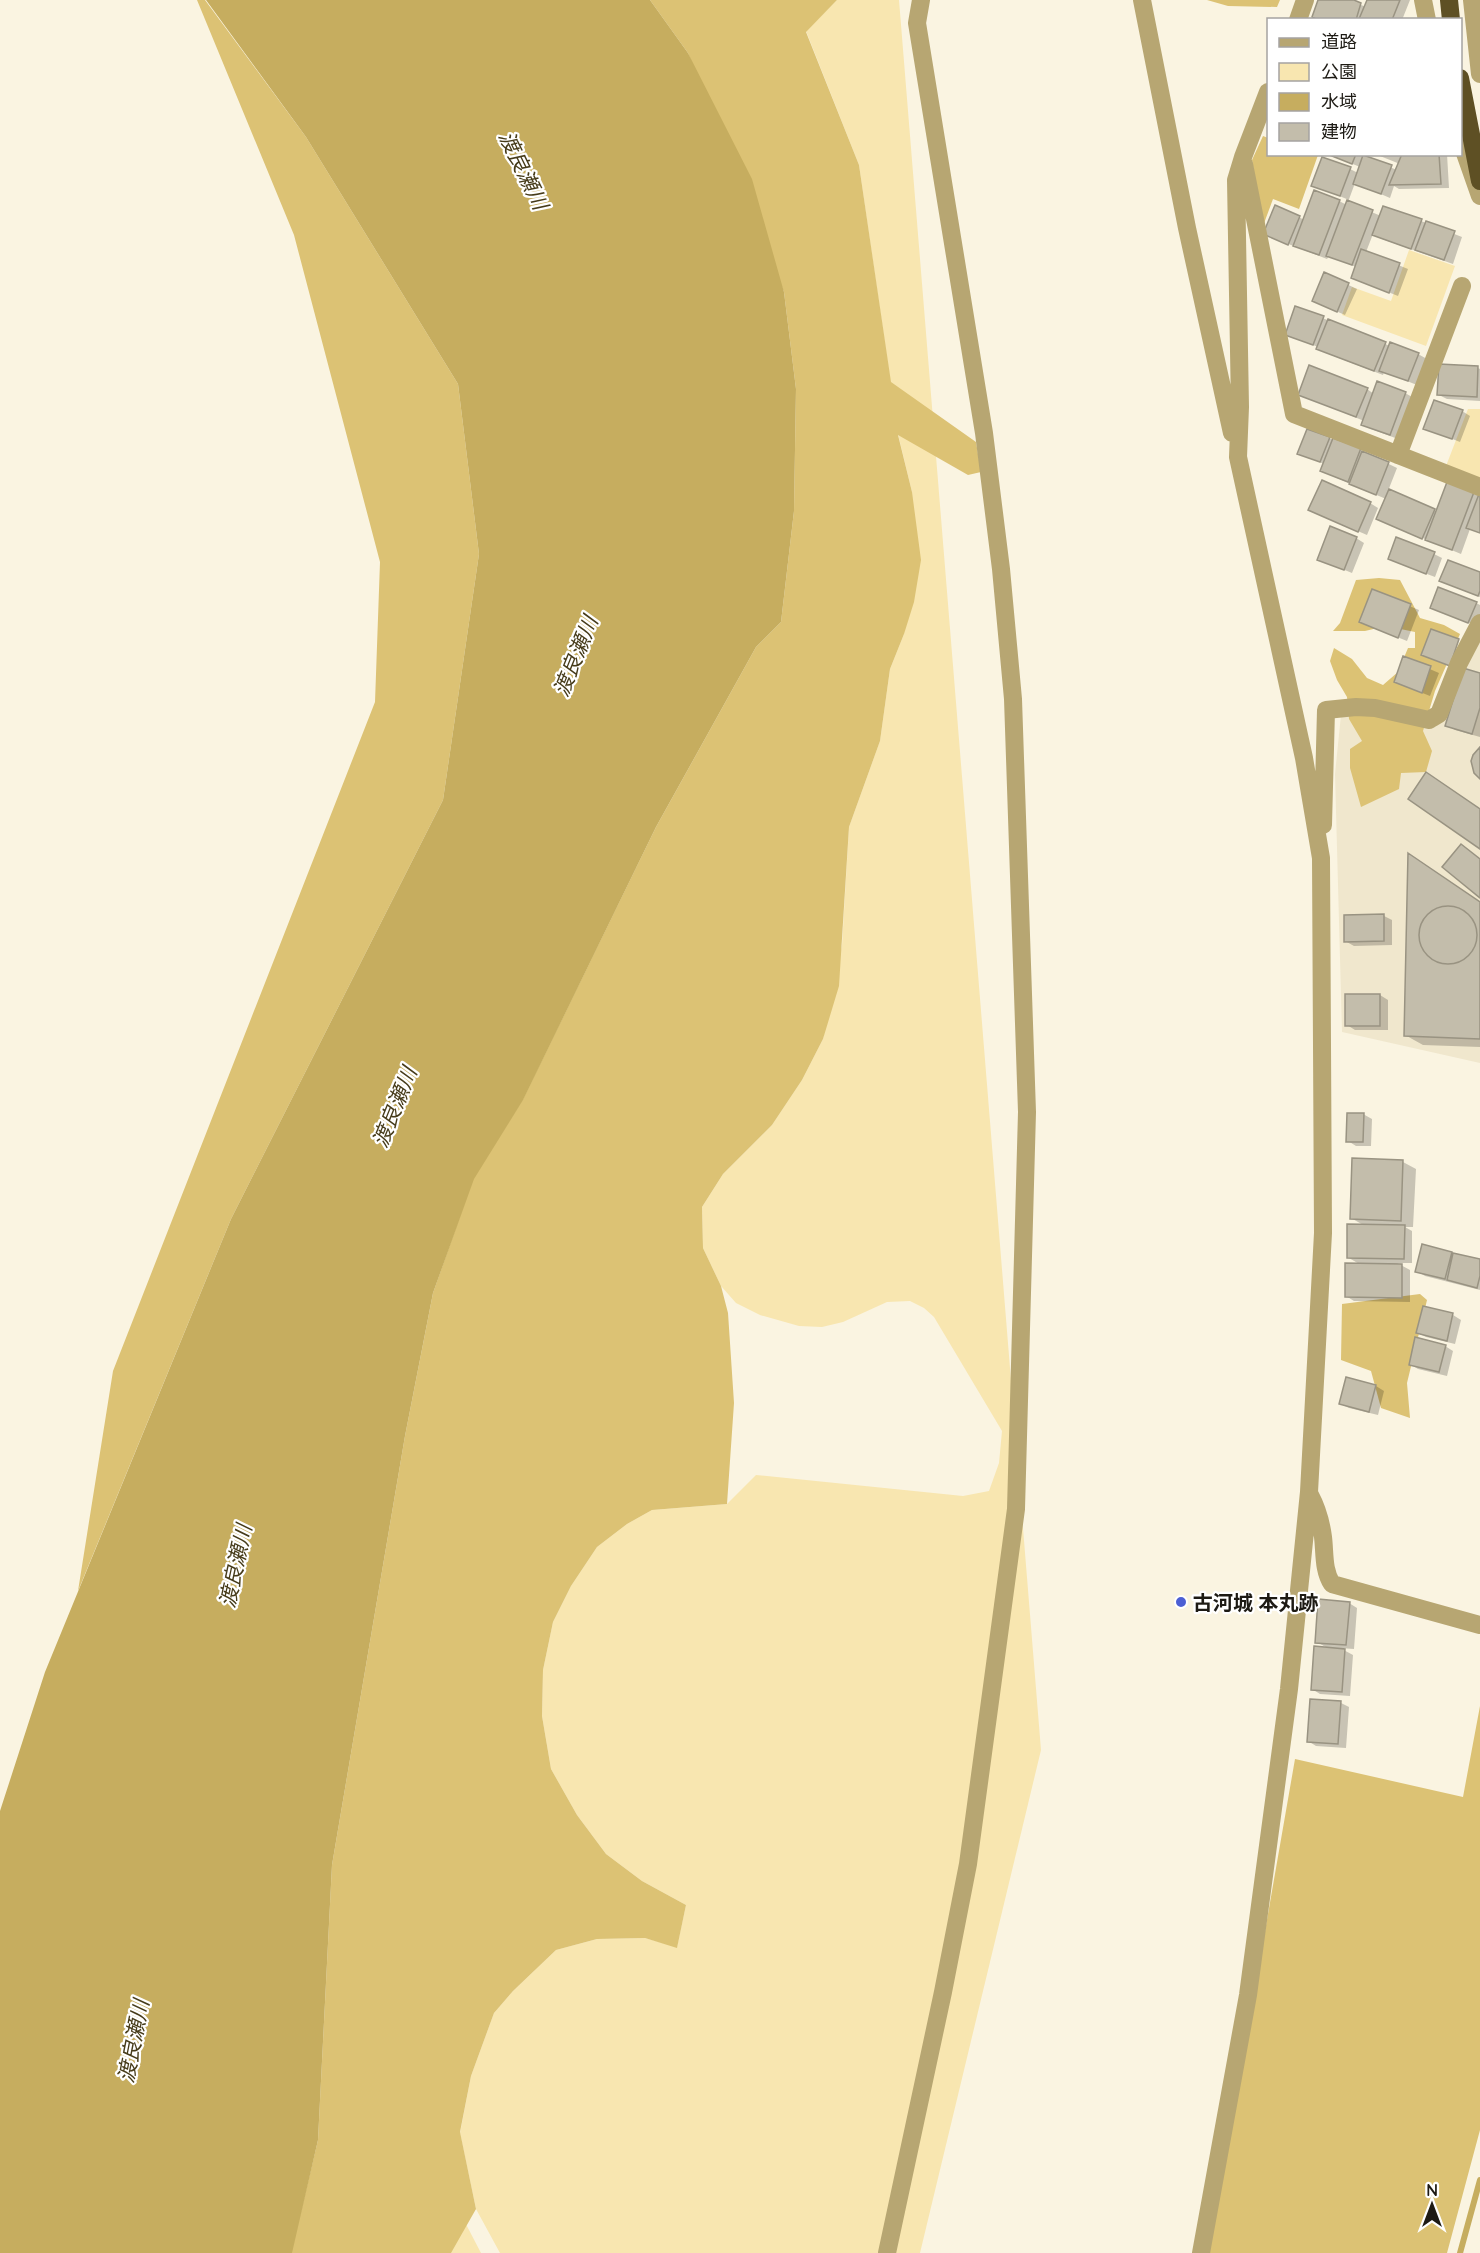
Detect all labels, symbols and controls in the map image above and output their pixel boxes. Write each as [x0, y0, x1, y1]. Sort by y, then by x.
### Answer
legend [1267, 18, 1462, 156]
text: 道路 [1321, 30, 1357, 53]
text: 公園 [1321, 60, 1357, 83]
text: 水域 [1321, 90, 1357, 113]
text: 建物 [1321, 120, 1357, 143]
water label: 渡良瀬川 [494, 127, 555, 215]
water label: 渡良瀬川 [547, 610, 604, 700]
water label: 渡良瀬川 [366, 1061, 423, 1151]
water label: 渡良瀬川 [214, 1520, 257, 1610]
place label: 古河城 本丸跡 [1193, 1590, 1319, 1615]
marker: 古河城 本丸跡 [1174, 1595, 1188, 1609]
water label: 渡良瀬川 [112, 1995, 154, 2085]
north arrow [1402, 2175, 1462, 2235]
text: N [1426, 2180, 1438, 2200]

